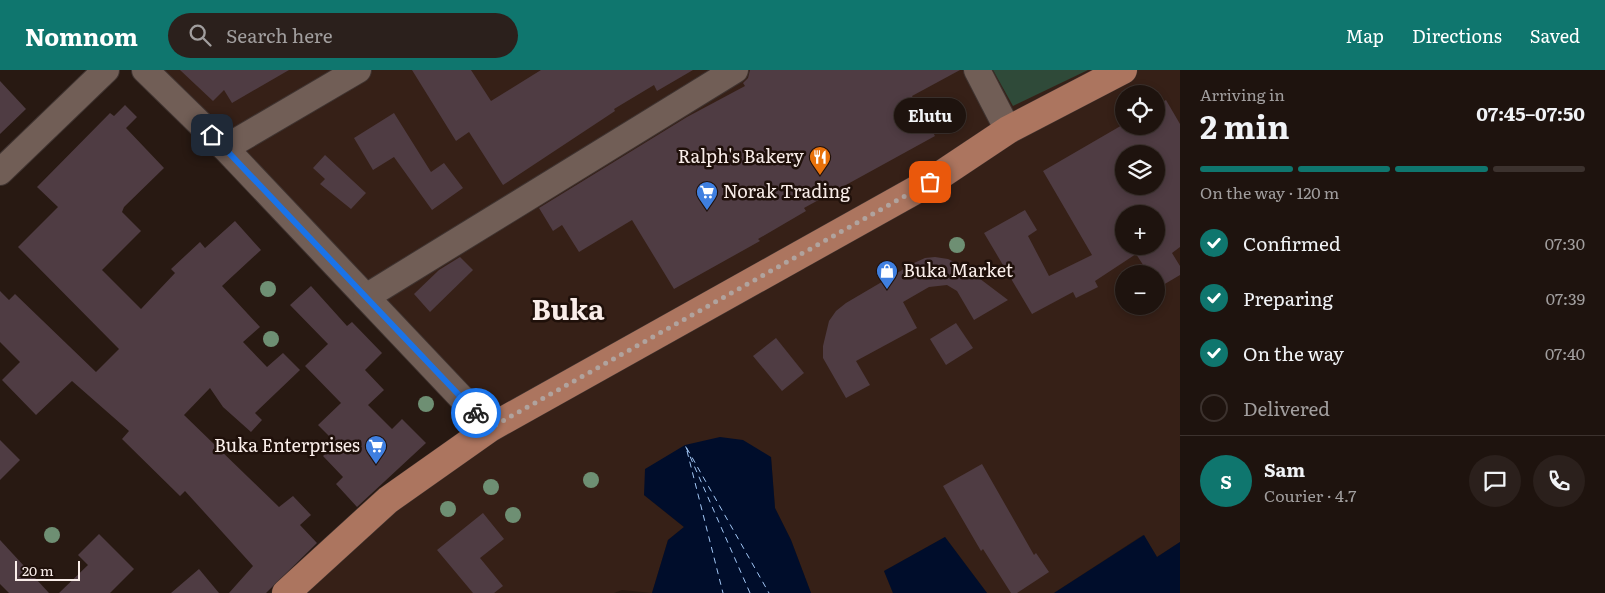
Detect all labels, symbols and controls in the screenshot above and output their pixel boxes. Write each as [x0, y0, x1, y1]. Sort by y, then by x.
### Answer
search box [168, 13, 518, 58]
text: Nomnom [25, 18, 138, 53]
icon: search [186, 21, 214, 49]
text: Search here [226, 21, 333, 49]
text: Map [1346, 22, 1384, 49]
text: Directions [1412, 22, 1502, 49]
text: Saved [1530, 22, 1580, 49]
text: Arriving in [1200, 82, 1285, 106]
map controls [1115, 85, 1165, 315]
button: locate [1115, 85, 1165, 135]
callout: Elutu [894, 97, 966, 132]
text: 07:45–07:50 [1476, 99, 1585, 127]
text: 2 min [1200, 101, 1289, 149]
text: Elutu [908, 103, 952, 127]
pin [191, 114, 233, 156]
icon: home [198, 121, 226, 149]
place label: Ralph's Bakery [678, 142, 805, 169]
restaurant icon: Ralph's Bakery [808, 145, 832, 176]
button: layers [1115, 145, 1165, 195]
pin [909, 161, 951, 203]
icon: bag [916, 168, 944, 196]
place label: Norak Trading [723, 177, 851, 204]
supermarket icon: Norak Trading [695, 180, 719, 211]
text: On the way · 120 m [1200, 180, 1339, 204]
button: + [1115, 205, 1165, 255]
icon: check [1200, 229, 1228, 257]
text: Confirmed [1243, 229, 1341, 257]
text: 07:30 [1545, 231, 1585, 255]
place label: Buka Market [903, 256, 1014, 283]
shop icon: Buka Market [875, 259, 899, 290]
button: − [1115, 265, 1165, 315]
icon: check [1200, 284, 1228, 312]
text: Preparing [1243, 284, 1333, 312]
text: 07:39 [1546, 286, 1585, 310]
district label: Buka [531, 287, 605, 329]
icon: check [1200, 339, 1228, 367]
text: On the way [1243, 339, 1344, 367]
text: 07:40 [1545, 341, 1585, 365]
courier [451, 388, 501, 438]
text: Delivered [1243, 394, 1330, 422]
icon: bike [462, 399, 490, 427]
place label: Buka Enterprises [214, 431, 360, 458]
supermarket icon: Buka Enterprises [364, 434, 388, 465]
text: Sam [1264, 455, 1305, 483]
button: chat [1469, 455, 1521, 507]
button: phone [1533, 455, 1585, 507]
text: S [1220, 467, 1232, 495]
text: Courier · 4.7 [1264, 483, 1356, 507]
scale bar [15, 558, 80, 581]
text: 20 m [22, 560, 54, 580]

